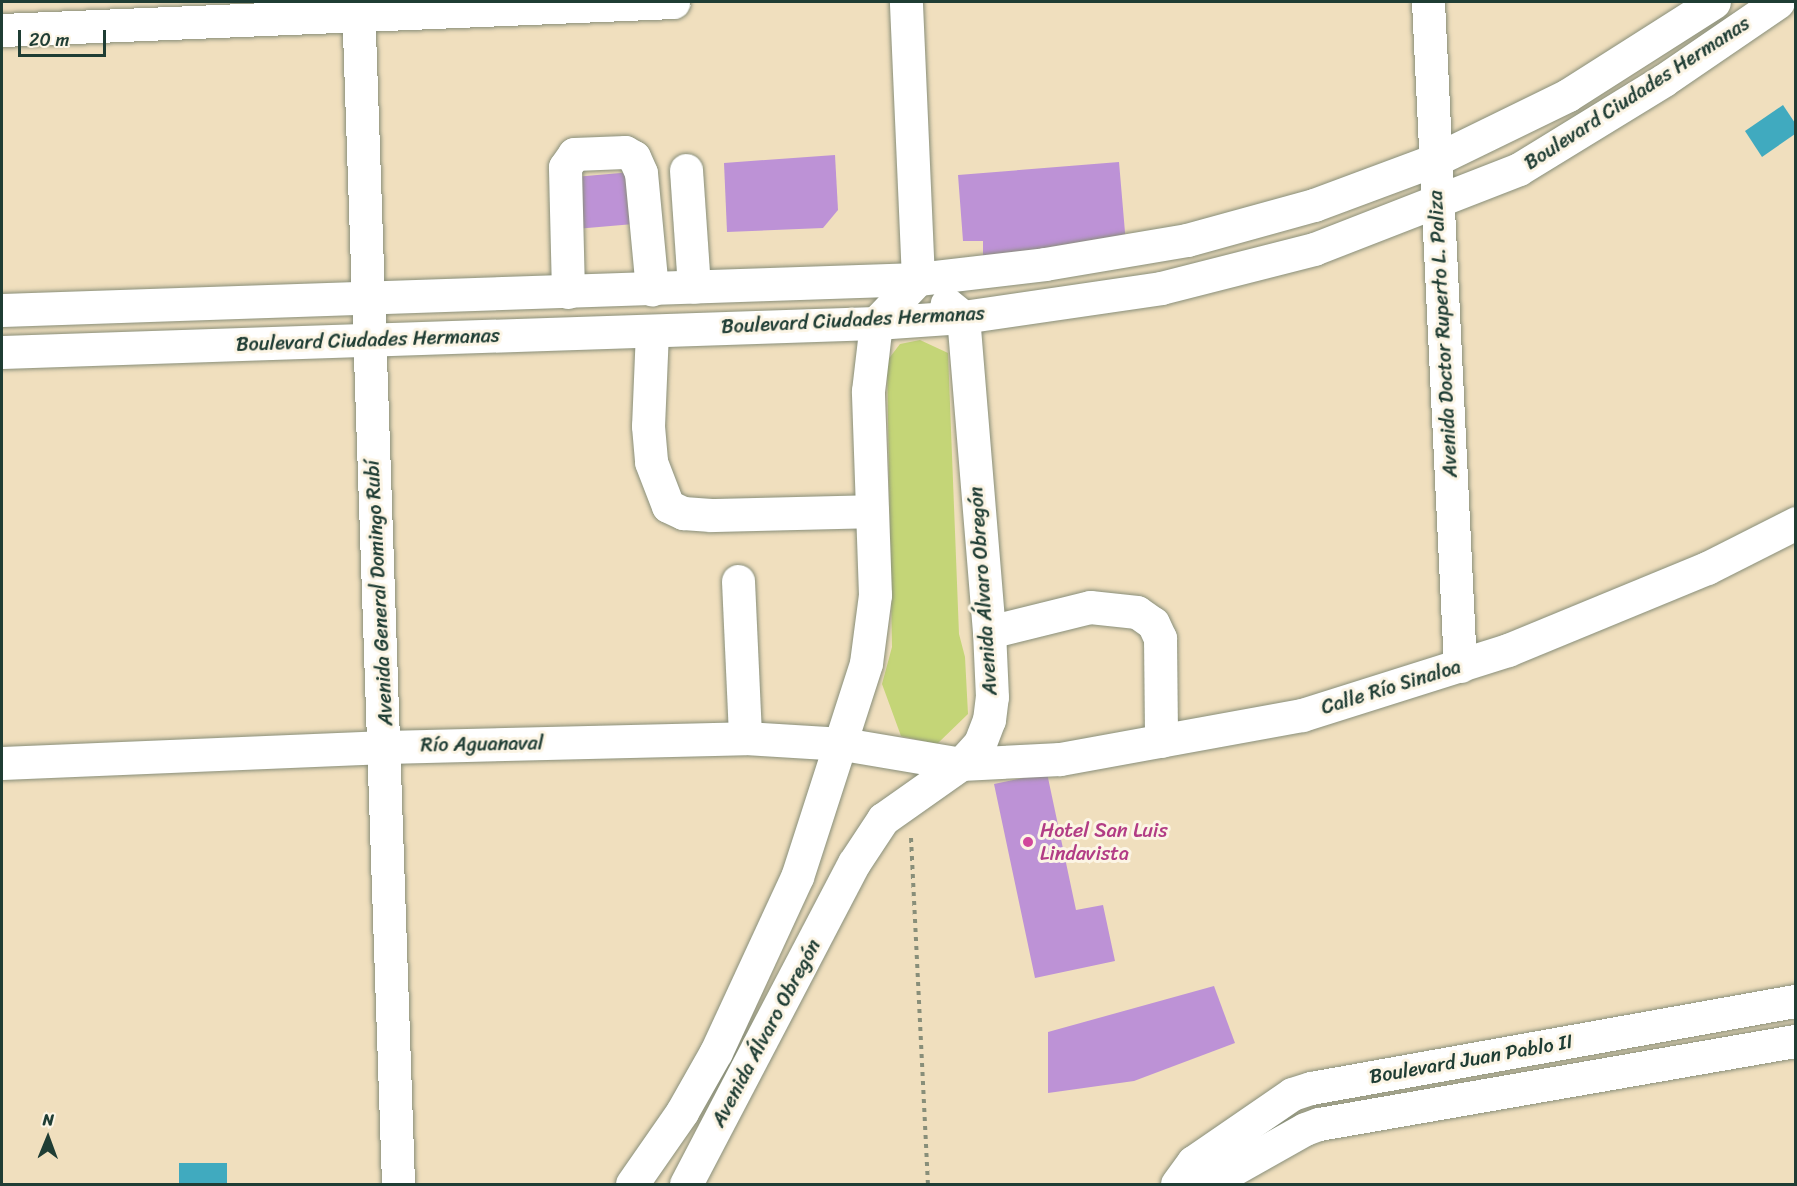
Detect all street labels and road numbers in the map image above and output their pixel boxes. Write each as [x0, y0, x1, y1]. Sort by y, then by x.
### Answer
street label: Boulevard Ciudades Hermanas [1520, 11, 1754, 175]
street label: Avenida Doctor Ruperto L. Paliza [1423, 190, 1463, 478]
street label: Boulevard Ciudades Hermanas [721, 301, 985, 339]
street label: Boulevard Ciudades Hermanas [236, 323, 500, 357]
street label: Avenida General Domingo Rubí [360, 460, 398, 726]
street label: Avenida Álvaro Obregón [964, 485, 1002, 697]
street label: Calle Río Sinaloa [1317, 654, 1465, 720]
street label: Río Aguanaval [420, 731, 544, 757]
street label: Avenida Álvaro Obregón [706, 935, 826, 1131]
street label: Boulevard Juan Pablo II [1367, 1029, 1575, 1089]

